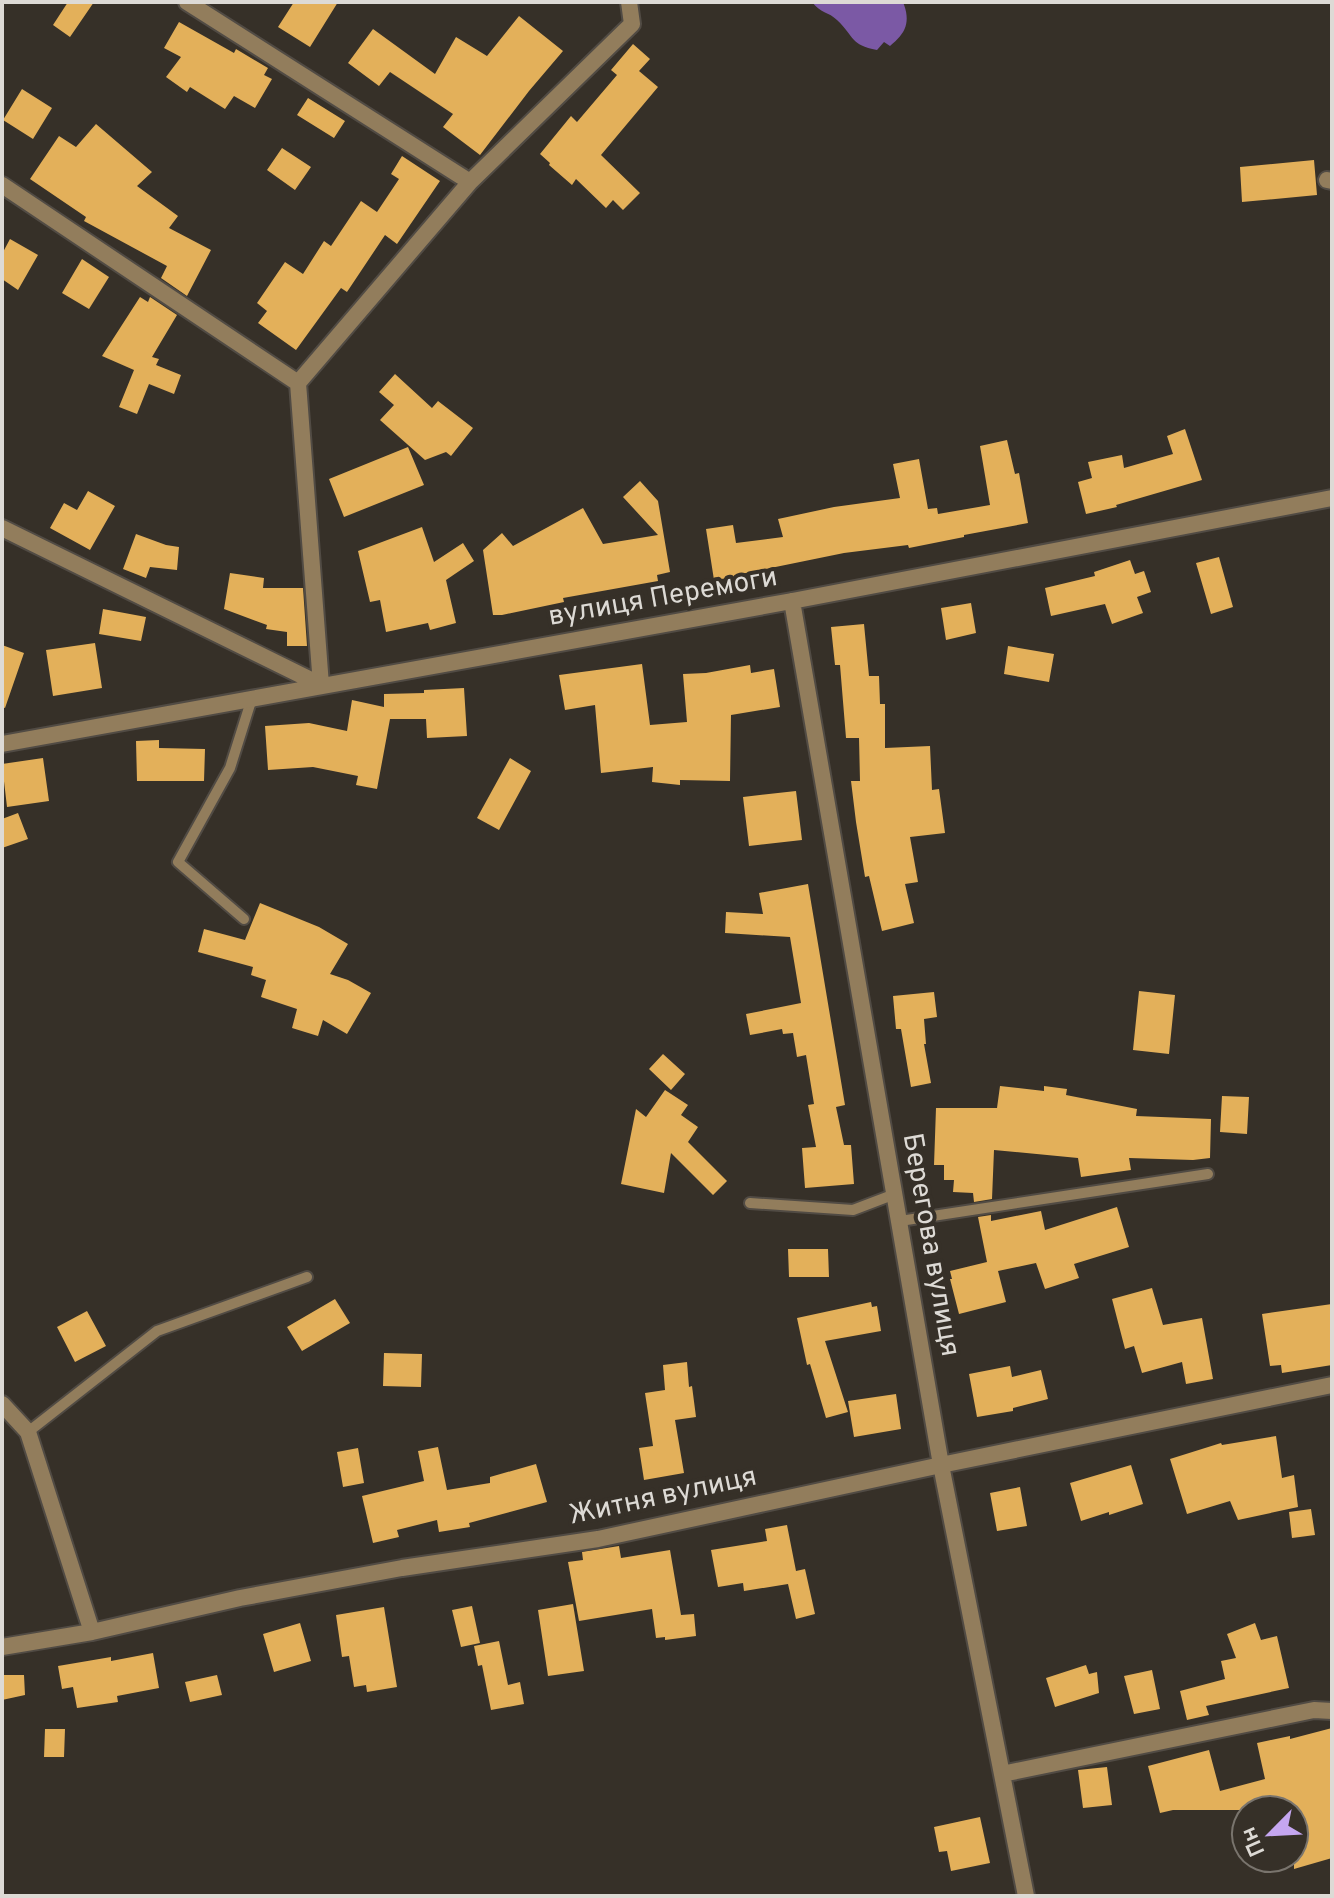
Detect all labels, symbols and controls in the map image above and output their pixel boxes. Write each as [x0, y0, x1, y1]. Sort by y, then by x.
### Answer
street label: вулиця Перемоги [546, 560, 780, 636]
street label: Берегова вулиця [893, 1130, 967, 1360]
street label: Житня вулиця [566, 1460, 760, 1534]
north arrow [1230, 1794, 1310, 1874]
text: Пн [1236, 1822, 1272, 1860]

